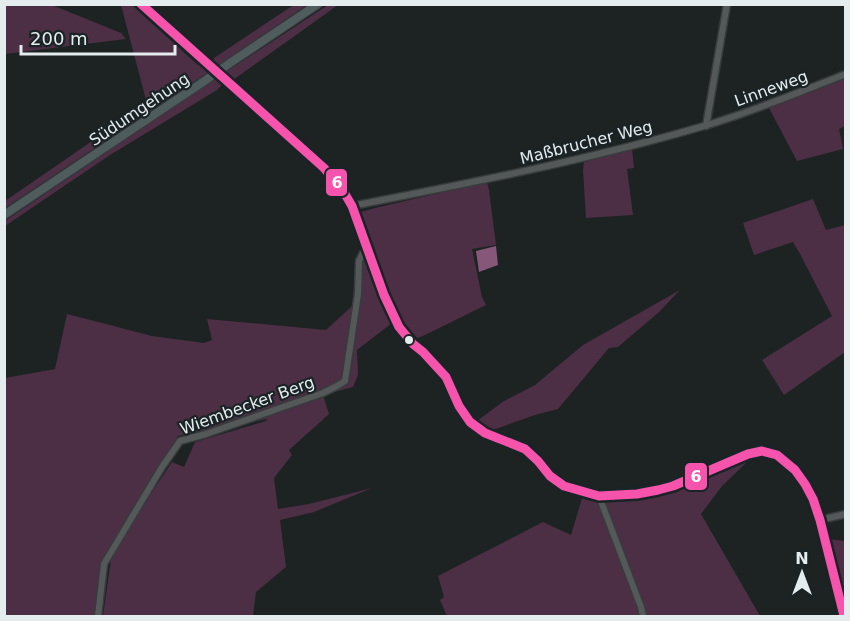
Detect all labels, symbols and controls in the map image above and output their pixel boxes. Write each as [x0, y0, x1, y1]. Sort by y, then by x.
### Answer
scale bar [21, 18, 176, 56]
text: 200 m [30, 28, 88, 49]
street label: Linneweg [732, 66, 810, 110]
street label: Südumgehung [86, 69, 193, 150]
street label: Maßbrucher Weg [518, 117, 654, 168]
line badge: 6 [325, 168, 348, 197]
text: 6 [331, 173, 343, 192]
unlabelled marker [403, 334, 415, 346]
street label: Wiembecker Berg [177, 372, 317, 439]
line badge: 6 [684, 462, 708, 491]
text: 6 [690, 467, 702, 486]
north arrow [772, 543, 832, 603]
text: N [795, 549, 809, 568]

